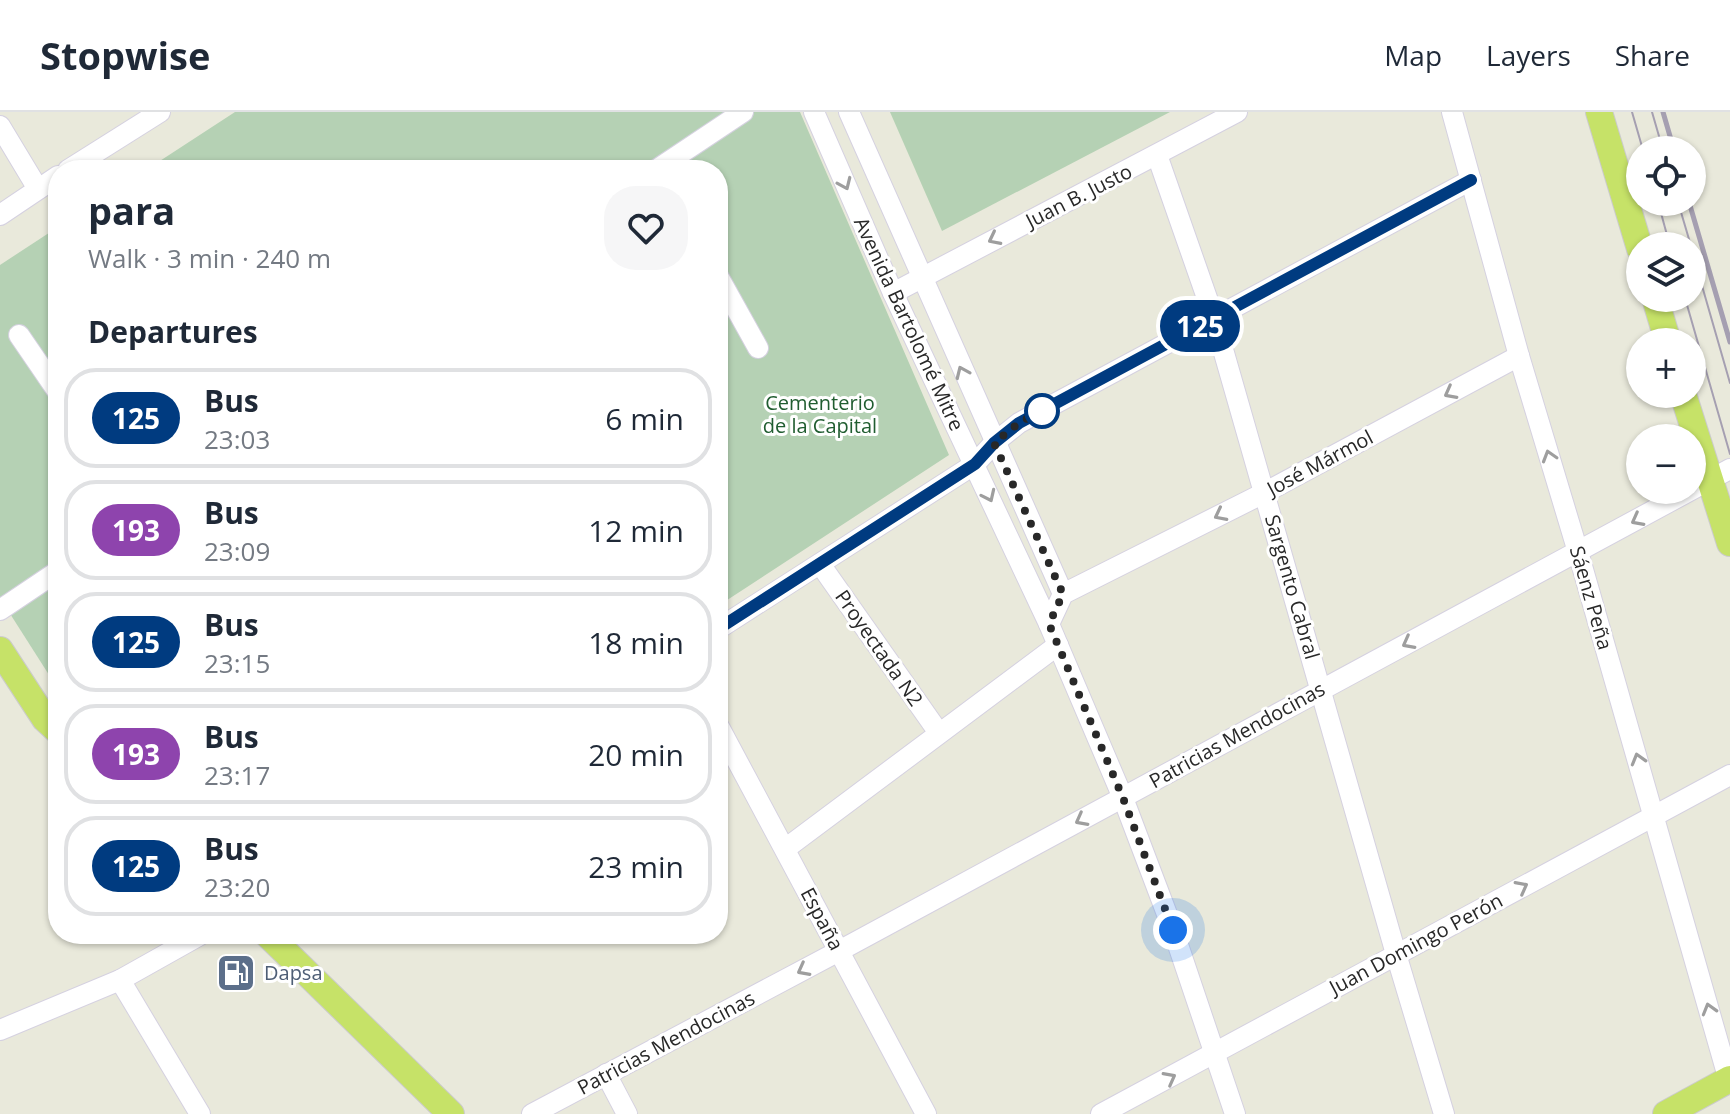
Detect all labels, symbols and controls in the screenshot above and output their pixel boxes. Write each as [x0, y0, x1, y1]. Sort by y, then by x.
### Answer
text: Stopwise [40, 29, 210, 81]
text: Map [1384, 36, 1442, 74]
text: Layers [1486, 36, 1571, 74]
text: Share [1615, 36, 1690, 74]
map controls [1626, 136, 1706, 504]
button: locate [1626, 136, 1706, 216]
street label: Juan B. Justo [1019, 157, 1137, 235]
one-way arrow [836, 175, 852, 190]
text: para [88, 184, 175, 236]
button: heart [604, 186, 688, 270]
street label: Avenida Bartolomé Mitre [848, 213, 971, 435]
one-way arrow [988, 230, 1003, 245]
button: layers [1626, 232, 1706, 312]
text: Walk · 3 min · 240 m [88, 240, 331, 276]
line badge: 125 [1154, 300, 1246, 352]
text: 125 [1176, 307, 1224, 345]
text: Departures [88, 311, 258, 352]
button: + [1626, 328, 1706, 408]
one-way arrow [956, 366, 972, 380]
text: Bus [204, 380, 259, 421]
one-way arrow [1444, 383, 1458, 398]
park label: Cementerio de la Capital [763, 389, 877, 439]
unlabelled marker [1025, 394, 1059, 428]
text: 6 min [605, 398, 684, 439]
text: 125 [112, 399, 160, 437]
text: 23:03 [204, 421, 270, 457]
street label: José Mármol [1260, 423, 1377, 503]
button: − [1626, 424, 1706, 504]
one-way arrow [1542, 449, 1558, 463]
one-way arrow [979, 488, 995, 502]
text: Bus [204, 492, 259, 533]
one-way arrow [1214, 505, 1229, 520]
text: 12 min [588, 510, 684, 551]
text: 193 [112, 511, 160, 549]
street label: Sargento Cabral [1259, 511, 1326, 662]
one-way arrow [1631, 511, 1646, 526]
text: 23:09 [204, 533, 270, 569]
street label: Sáenz Peña [1564, 543, 1619, 653]
street label: Proyectada N2 [829, 584, 930, 711]
text: Bus [204, 604, 259, 645]
text: 18 min [588, 622, 684, 663]
text: 125 [112, 623, 160, 661]
one-way arrow [1402, 633, 1416, 648]
text: 23:15 [204, 645, 270, 681]
street label: Patricias Mendocinas [1144, 675, 1330, 794]
text: Bus [204, 716, 259, 757]
text: 20 min [588, 734, 684, 775]
text: 193 [112, 735, 160, 773]
one-way arrow [1630, 752, 1647, 766]
text: 23:17 [204, 757, 270, 793]
one-way arrow [1075, 810, 1090, 826]
text: Bus [204, 828, 259, 869]
text: 23 min [588, 846, 684, 887]
text: 125 [112, 847, 160, 885]
text: 23:20 [204, 869, 270, 905]
one-way arrow [1514, 881, 1528, 896]
street label: España [795, 883, 850, 955]
street label: Juan Domingo Perón [1323, 886, 1507, 1002]
your location [1153, 910, 1193, 950]
fuel station icon: Dapsa [215, 952, 257, 994]
place label: Dapsa [264, 959, 323, 986]
one-way arrow [797, 961, 811, 976]
street label: Patricias Mendocinas [572, 984, 759, 1101]
one-way arrow [1701, 1002, 1718, 1016]
one-way arrow [1162, 1072, 1177, 1087]

